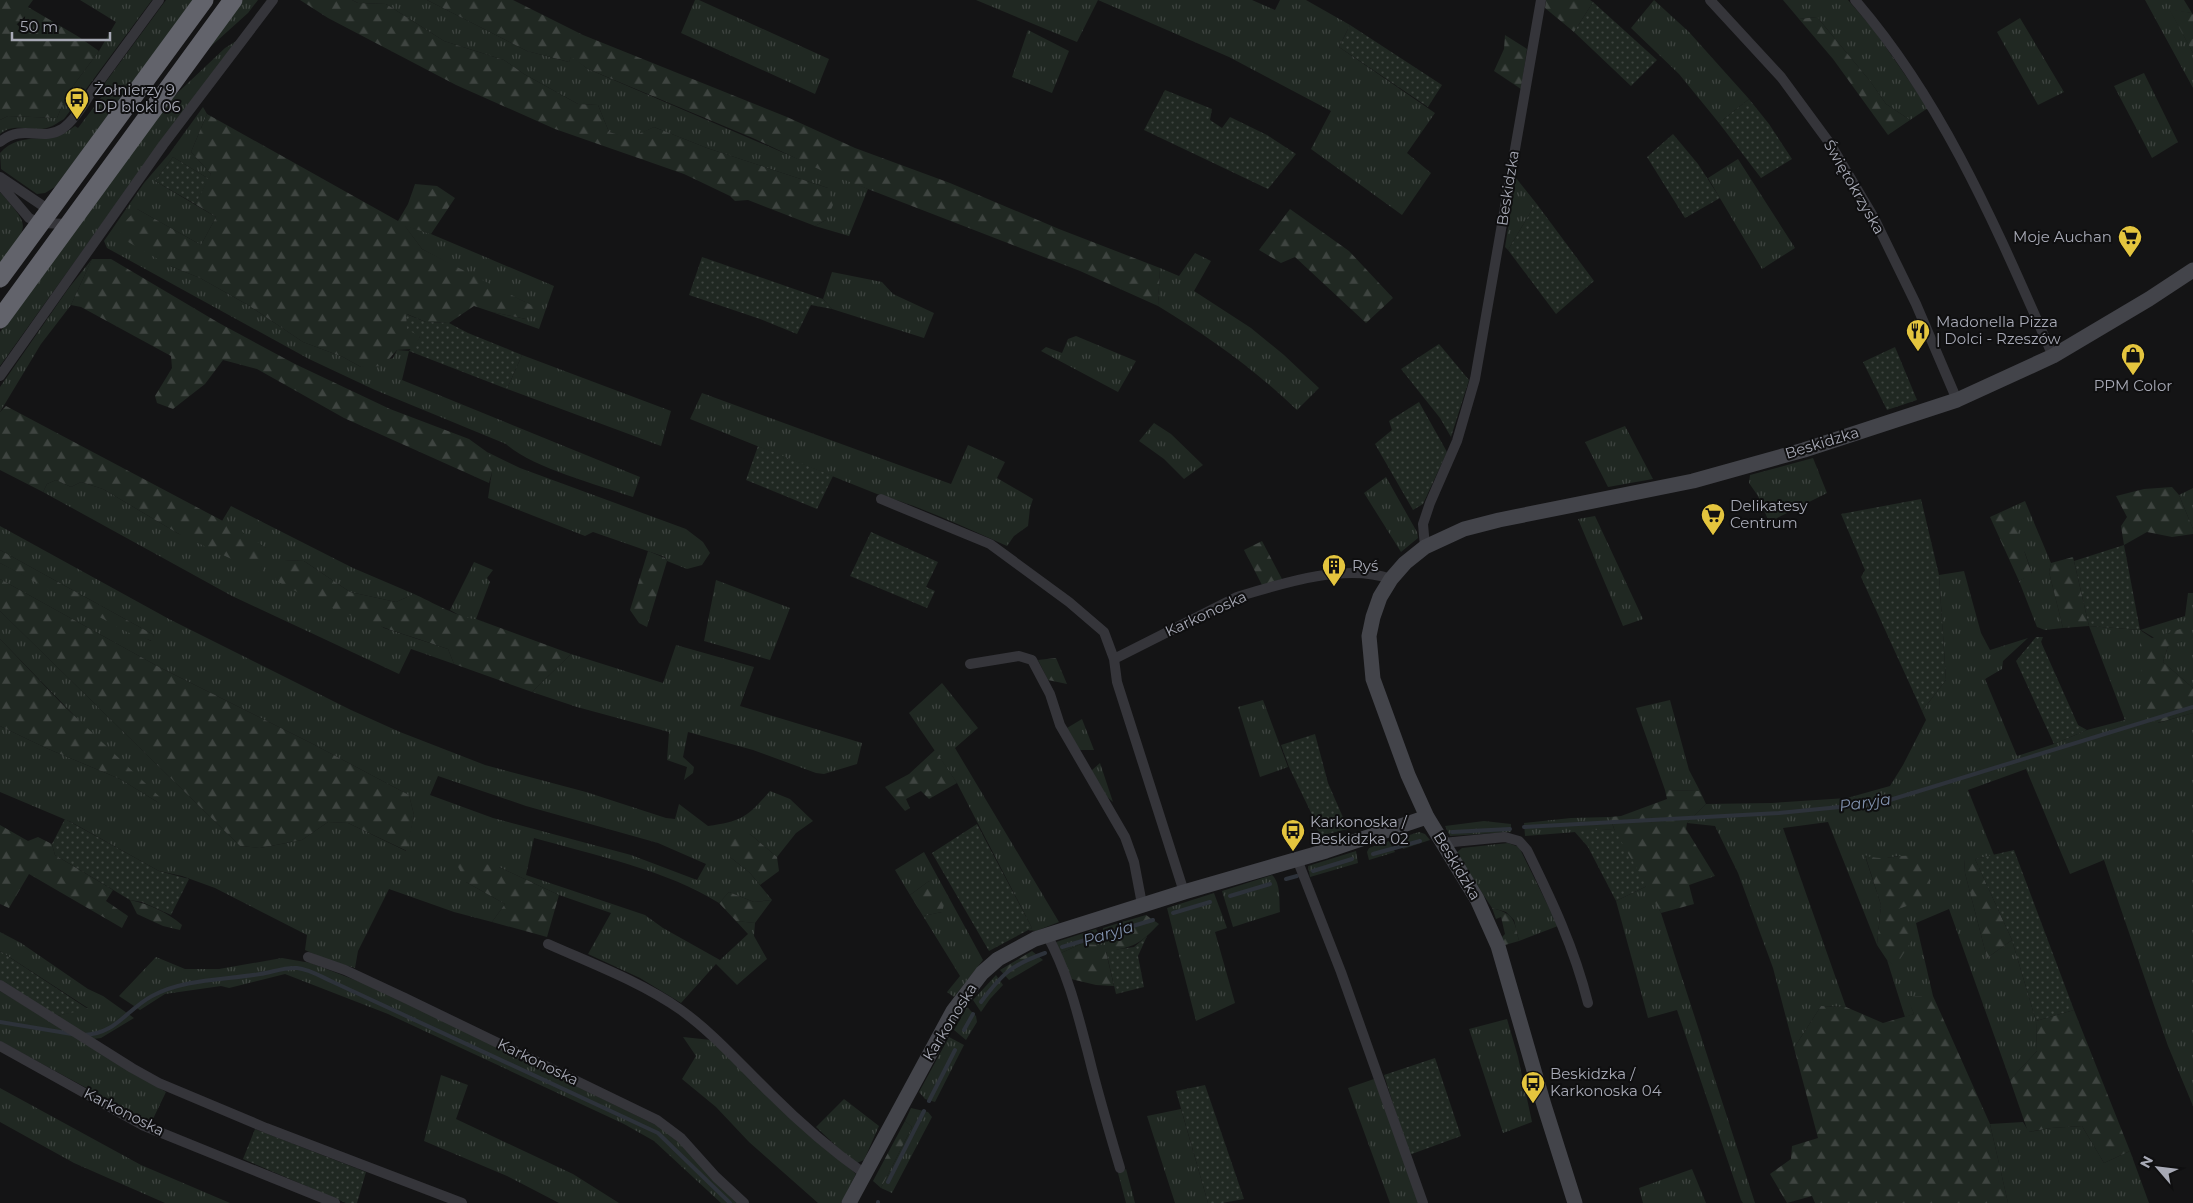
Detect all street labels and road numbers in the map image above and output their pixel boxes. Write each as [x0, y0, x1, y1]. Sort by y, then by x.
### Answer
street label: Świętokrzyska [1820, 136, 1889, 237]
street label: Beskidzka [1492, 149, 1523, 227]
street label: Beskidzka [1783, 422, 1861, 463]
street label: Karkonoska [1162, 586, 1250, 641]
street label: Beskidzka [1430, 828, 1485, 903]
street label: Karkonoska [918, 979, 981, 1064]
street label: Karkonoska [495, 1034, 582, 1089]
street label: Karkonoska [81, 1083, 168, 1140]

